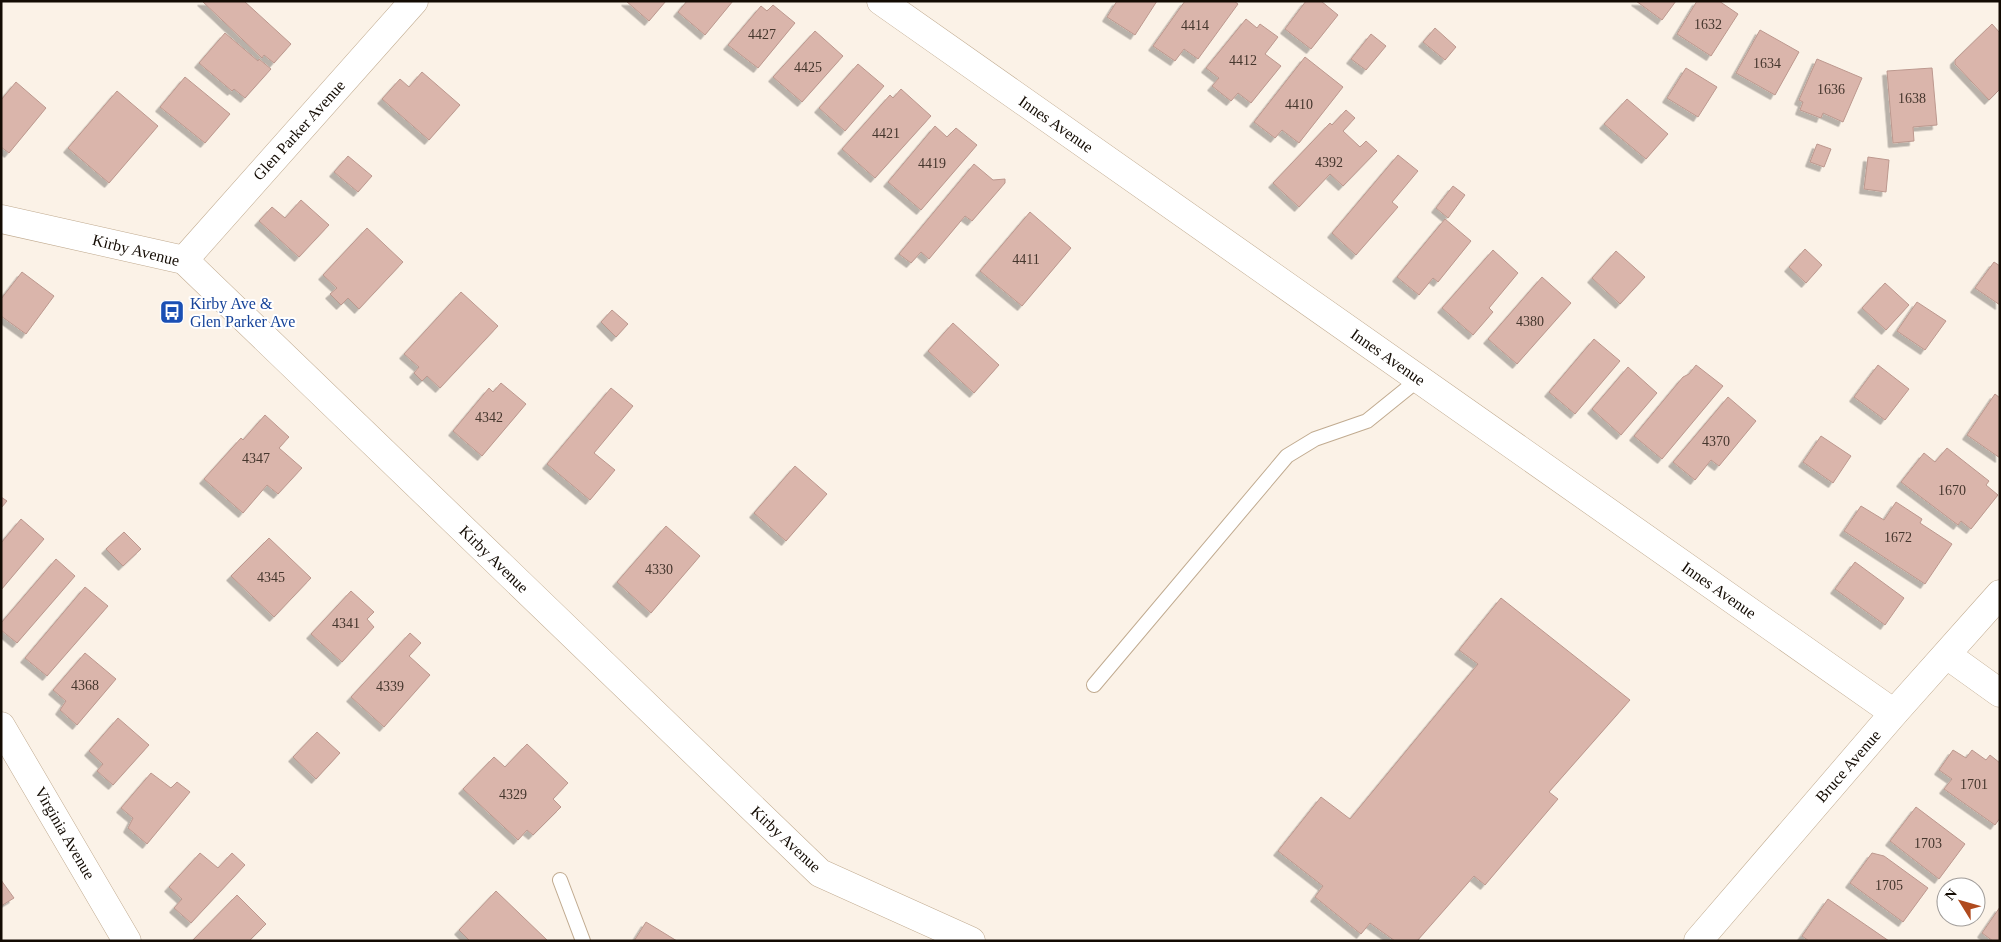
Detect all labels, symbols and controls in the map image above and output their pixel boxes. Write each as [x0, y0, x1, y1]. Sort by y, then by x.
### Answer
house number: 1632 [1694, 17, 1722, 32]
house number: 4414 [1181, 18, 1209, 33]
house number: 4427 [748, 27, 776, 42]
house number: 4412 [1229, 53, 1257, 68]
house number: 1634 [1753, 56, 1781, 71]
house number: 4425 [794, 60, 822, 75]
street label: Glen Parker Avenue [250, 77, 348, 183]
house number: 1636 [1817, 82, 1845, 97]
house number: 1638 [1898, 91, 1926, 106]
street label: Innes Avenue [1016, 92, 1096, 156]
house number: 4410 [1285, 97, 1313, 112]
house number: 4421 [872, 126, 900, 141]
house number: 4392 [1315, 155, 1343, 170]
house number: 4419 [918, 156, 946, 171]
street label: Kirby Avenue [91, 231, 181, 270]
house number: 4411 [1012, 252, 1040, 267]
place label: Kirby Ave & Glen Parker Ave [190, 295, 295, 330]
bus stop icon: Kirby Ave & Glen Parker Ave [159, 299, 185, 325]
house number: 4380 [1516, 314, 1544, 329]
street label: Innes Avenue [1348, 325, 1428, 389]
house number: 4342 [475, 410, 503, 425]
house number: 4370 [1702, 434, 1730, 449]
house number: 4347 [242, 451, 270, 466]
house number: 1670 [1938, 483, 1966, 498]
street label: Kirby Avenue [455, 522, 532, 597]
house number: 1672 [1884, 530, 1912, 545]
street label: Innes Avenue [1679, 558, 1759, 622]
house number: 4330 [645, 562, 673, 577]
house number: 4345 [257, 570, 285, 585]
house number: 4341 [332, 616, 360, 631]
house number: 4368 [71, 678, 99, 693]
house number: 4339 [376, 679, 404, 694]
street label: Bruce Avenue [1812, 727, 1884, 805]
house number: 1701 [1960, 777, 1988, 792]
street label: Virginia Avenue [31, 784, 98, 883]
house number: 4329 [499, 787, 527, 802]
street label: Kirby Avenue [747, 802, 824, 876]
house number: 1703 [1914, 836, 1942, 851]
north arrow [1936, 877, 1986, 927]
house number: 1705 [1875, 878, 1903, 893]
text: N [1942, 886, 1960, 903]

